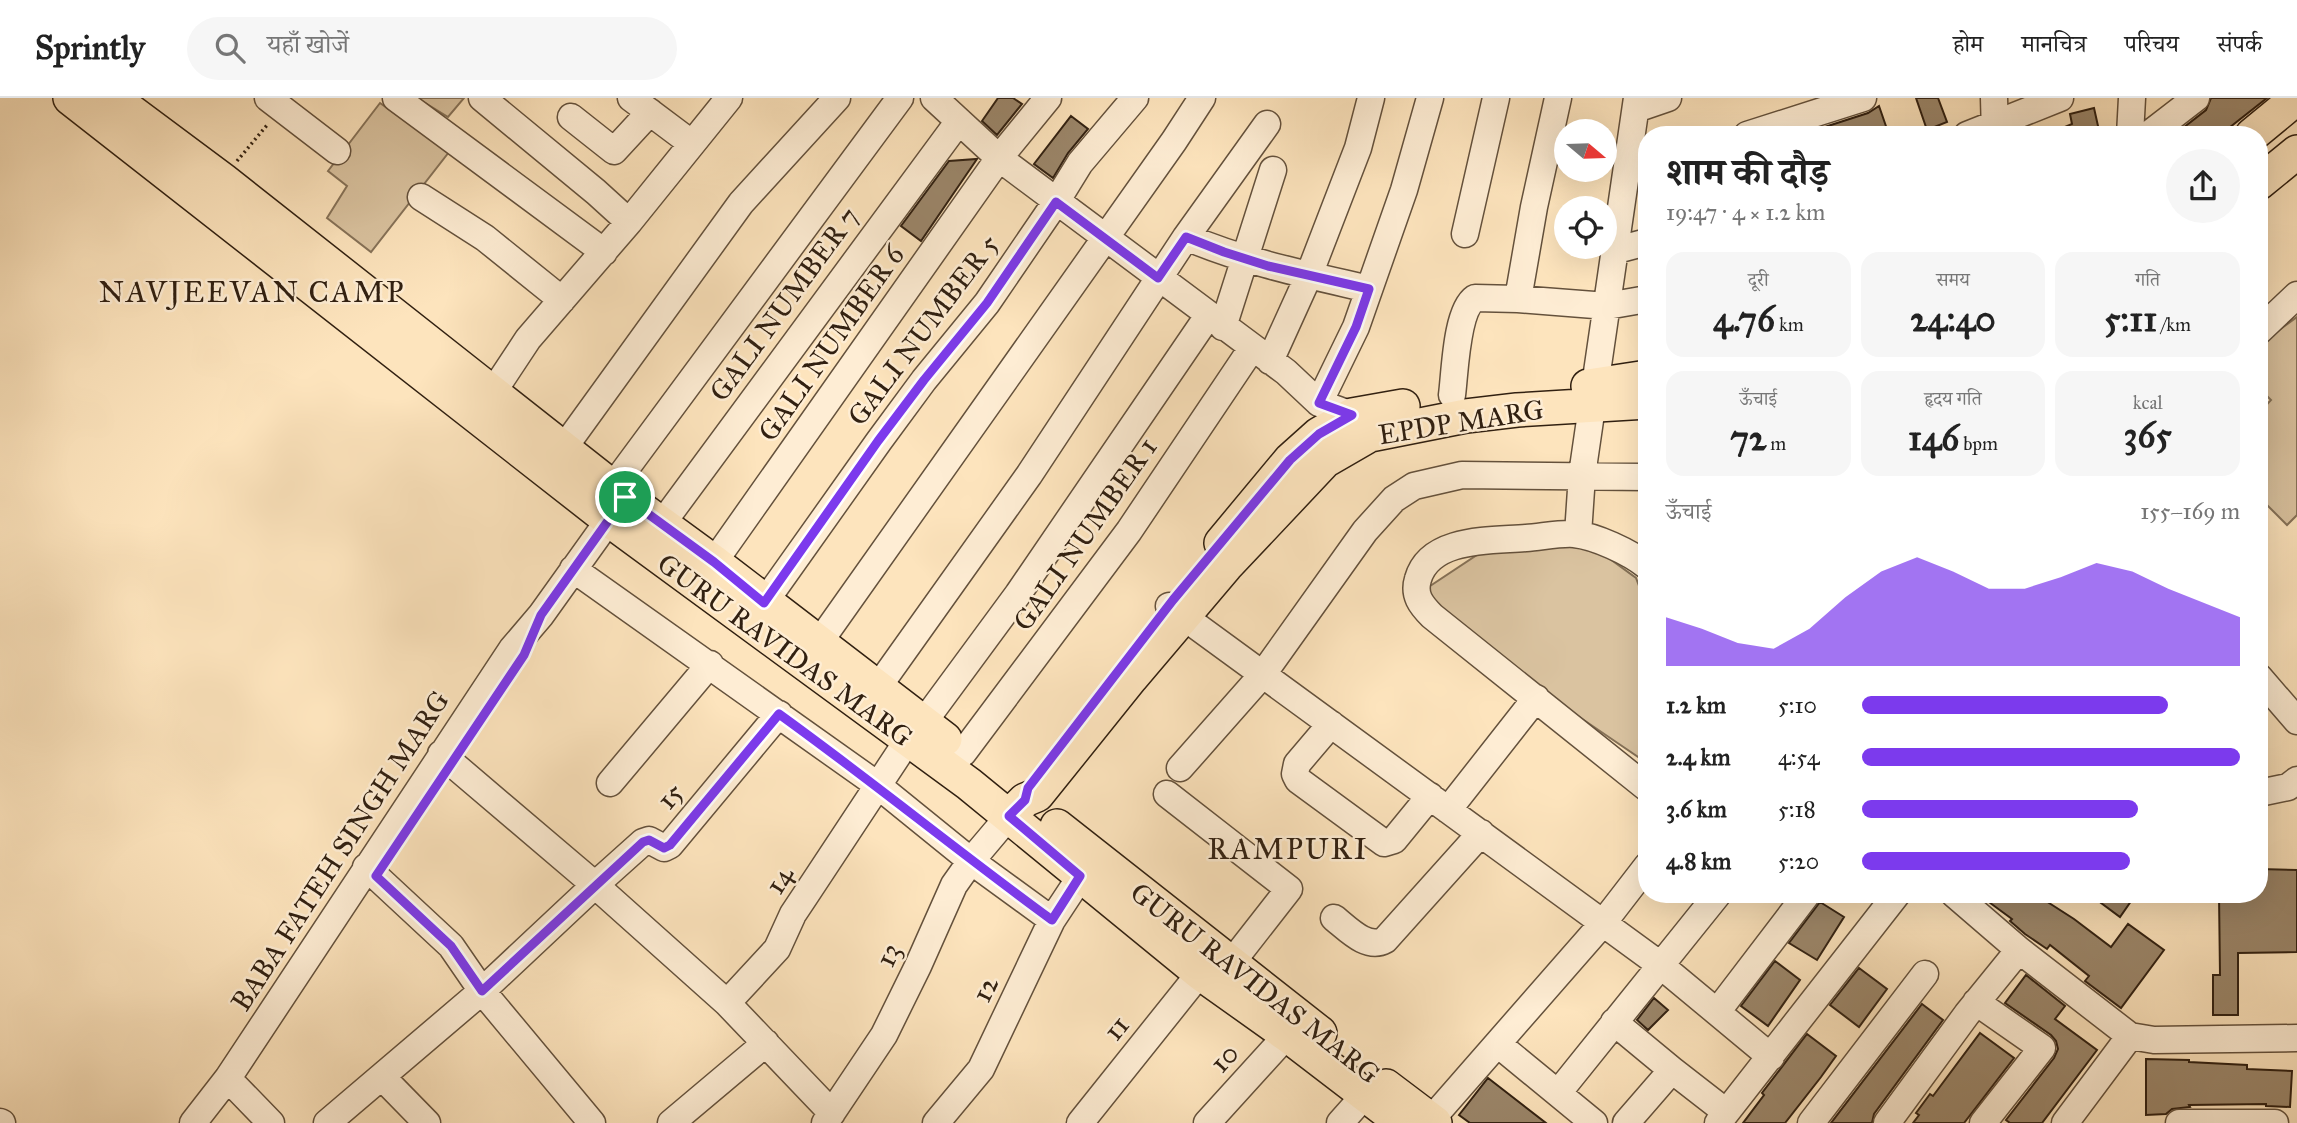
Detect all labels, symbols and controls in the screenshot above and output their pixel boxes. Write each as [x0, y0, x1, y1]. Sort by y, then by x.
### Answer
search box [187, 17, 677, 80]
text: Sprintly [35, 28, 145, 68]
text: यहाँ खोजें [267, 28, 349, 60]
icon: search [211, 29, 249, 67]
text: होम [1953, 29, 1983, 59]
text: मानचित्र [2021, 29, 2087, 59]
text: परिचय [2125, 29, 2179, 59]
text: संपर्क [2217, 29, 2262, 59]
north arrow [1554, 119, 1617, 182]
map controls [1554, 119, 1617, 259]
text: शाम की दौड़ [1666, 149, 1829, 195]
button: share [2166, 149, 2240, 223]
button: locate [1554, 196, 1617, 259]
text: 19:47 · 4 × 1.2 km [1666, 198, 1825, 226]
street label: GALI NUMBER 7 [702, 200, 866, 408]
street label: GALI NUMBER 5 [840, 228, 1006, 432]
street label: GALI NUMBER 6 [750, 237, 913, 448]
text: दूरी [1748, 268, 1769, 291]
text: समय [1936, 268, 1970, 291]
text: गति [2135, 268, 2160, 291]
district label: NAVJEEVAN CAMP [99, 274, 405, 310]
text: 4.76 [1713, 298, 1775, 341]
text: 24:40 [1910, 298, 1996, 341]
text: 5:11 [2104, 298, 2157, 341]
text: km [1775, 313, 1804, 336]
text: /km [2157, 313, 2191, 336]
text: ऊँचाई [1740, 387, 1777, 410]
text: हृदय गति [1924, 387, 1982, 410]
text: kcal [2133, 391, 2163, 414]
street label: EPDP MARG [1376, 392, 1546, 452]
text: 365 [2124, 414, 2172, 457]
text: 72 [1730, 417, 1766, 460]
text: 146 [1908, 417, 1959, 460]
street label: GALI NUMBER 1 [1005, 431, 1165, 637]
text: m [1766, 432, 1786, 455]
text: bpm [1959, 432, 1998, 455]
pin [595, 467, 655, 527]
icon: arrive [606, 478, 644, 516]
text: ऊँचाई [1666, 497, 1711, 525]
text: 155–169 m [2140, 497, 2240, 525]
street label: GURU RAVIDAS MARG [650, 546, 920, 754]
street label: BABA FATEH SINGH MARG [223, 684, 457, 1018]
text: 1.2 km [1666, 691, 1726, 719]
text: 5:10 [1778, 691, 1817, 719]
text: 2.4 km [1666, 743, 1731, 771]
text: 4:54 [1778, 743, 1820, 771]
street label: 15 [649, 776, 691, 816]
text: 3.6 km [1666, 795, 1727, 823]
text: 5:18 [1778, 795, 1816, 823]
district label: RAMPURI [1207, 831, 1369, 867]
text: 4.8 km [1666, 847, 1731, 875]
text: 5:20 [1778, 847, 1819, 875]
street label: 14 [757, 858, 802, 901]
street label: GURU RAVIDAS MARG [1123, 875, 1387, 1091]
street label: 13 [867, 938, 909, 972]
street label: 12 [964, 970, 1006, 1008]
street label: 11 [1095, 1008, 1137, 1048]
street label: 10 [1202, 1036, 1246, 1080]

